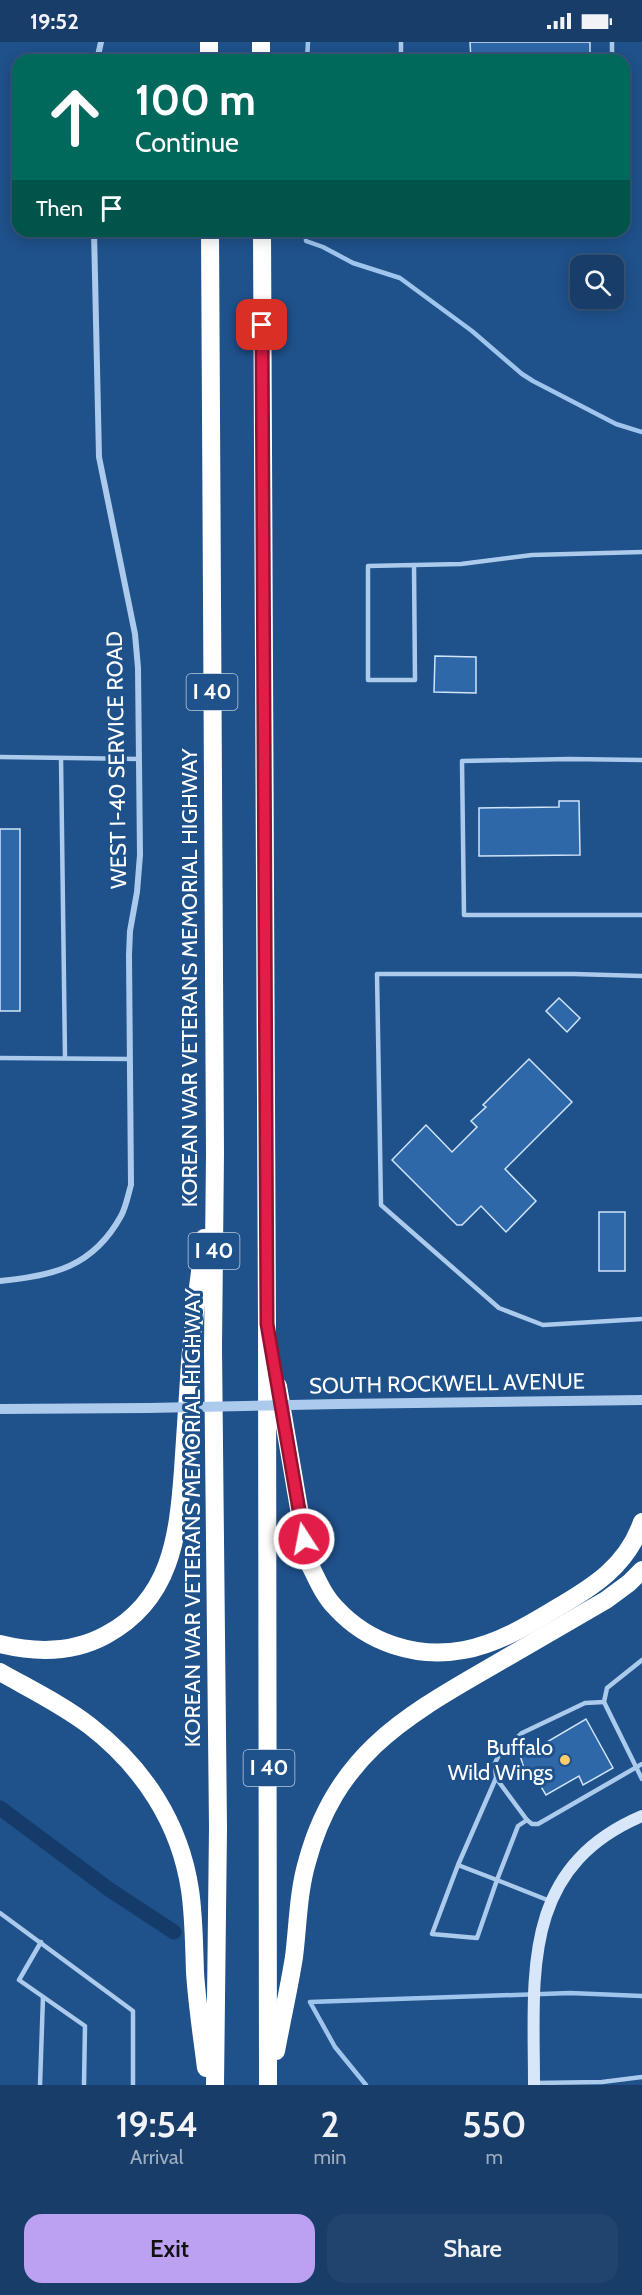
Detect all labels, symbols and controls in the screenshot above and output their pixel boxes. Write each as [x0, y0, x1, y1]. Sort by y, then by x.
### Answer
text: 19:52 [30, 8, 79, 35]
text: 100 m [135, 74, 256, 126]
icon: ahead [36, 78, 114, 156]
text: Continue [135, 126, 239, 159]
icon: arrive [95, 192, 128, 225]
text: Then [36, 195, 83, 222]
map controls [570, 255, 624, 309]
button: search [570, 255, 624, 309]
pin [236, 299, 287, 350]
icon: arrive [245, 308, 278, 341]
street label: WEST I-40 SERVICE ROAD [101, 631, 132, 889]
road number: I 40 [186, 674, 238, 710]
street label: KOREAN WAR VETERANS MEMORIAL HIGHWAY [176, 748, 203, 1207]
road number: I 40 [188, 1233, 240, 1269]
street label: KOREAN WAR VETERANS MEMORIAL HIGHWAY [179, 1288, 206, 1747]
street label: SOUTH ROCKWELL AVENUE [309, 1368, 585, 1399]
position arrow [272, 1507, 336, 1571]
place label: Buffalo Wild Wings [448, 1734, 553, 1786]
road number: I 40 [244, 1750, 294, 1786]
marker: Buffalo Wild Wings [558, 1753, 572, 1767]
text: 19:54 [116, 2102, 198, 2146]
text: 2 [320, 2102, 339, 2146]
text: 550 [462, 2102, 526, 2146]
text: Arrival [130, 2145, 183, 2169]
text: min [313, 2145, 346, 2169]
text: m [485, 2145, 503, 2169]
button: Exit [24, 2214, 315, 2283]
button: Share [327, 2214, 618, 2283]

